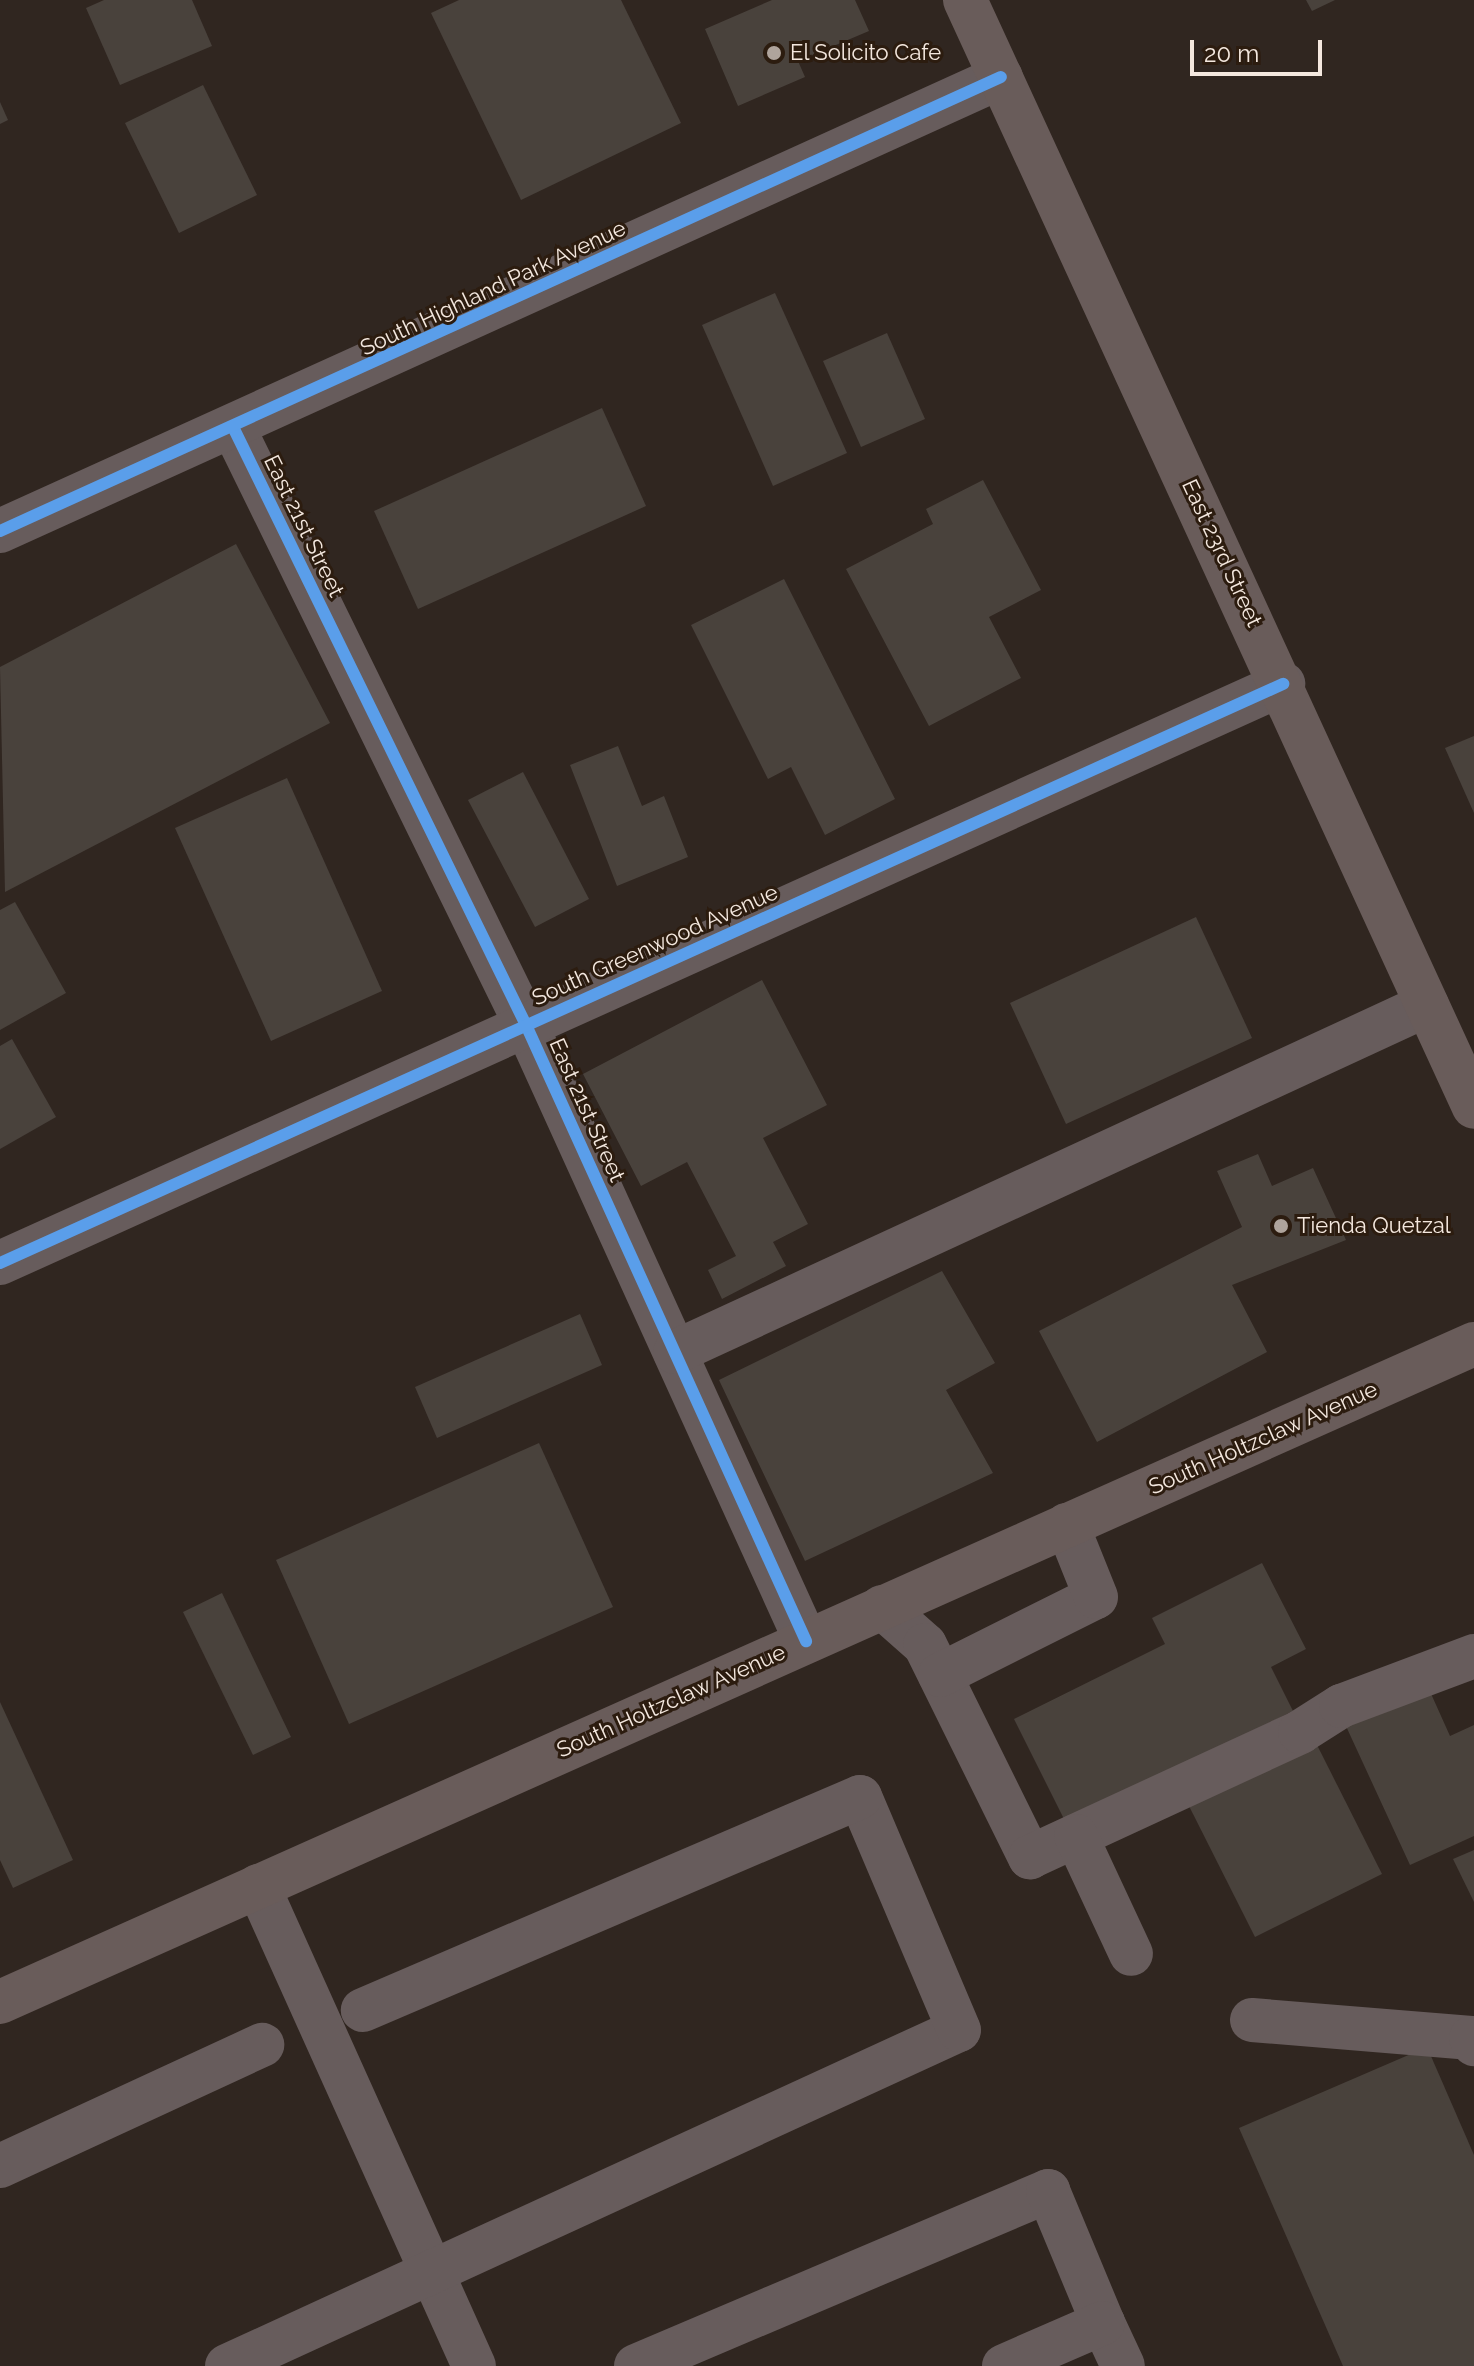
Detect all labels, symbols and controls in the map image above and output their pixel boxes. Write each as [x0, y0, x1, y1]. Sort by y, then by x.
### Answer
scale bar [1194, 24, 1326, 74]
text: 20 m [1204, 39, 1259, 68]
place label: El Solicito Cafe [790, 40, 942, 66]
marker: El Solicito Cafe [765, 44, 783, 62]
street label: South Highland Park Avenue [356, 215, 630, 361]
street label: East 21st Street [258, 451, 350, 601]
street label: East 23rd Street [1176, 475, 1268, 631]
street label: South Greenwood Avenue [528, 879, 782, 1011]
street label: East 21st Street [544, 1034, 630, 1186]
place label: Tienda Quetzal [1297, 1213, 1451, 1239]
marker: Tienda Quetzal [1272, 1217, 1290, 1235]
street label: South Holtzclaw Avenue [1144, 1375, 1382, 1501]
street label: South Holtzclaw Avenue [552, 1638, 790, 1764]

